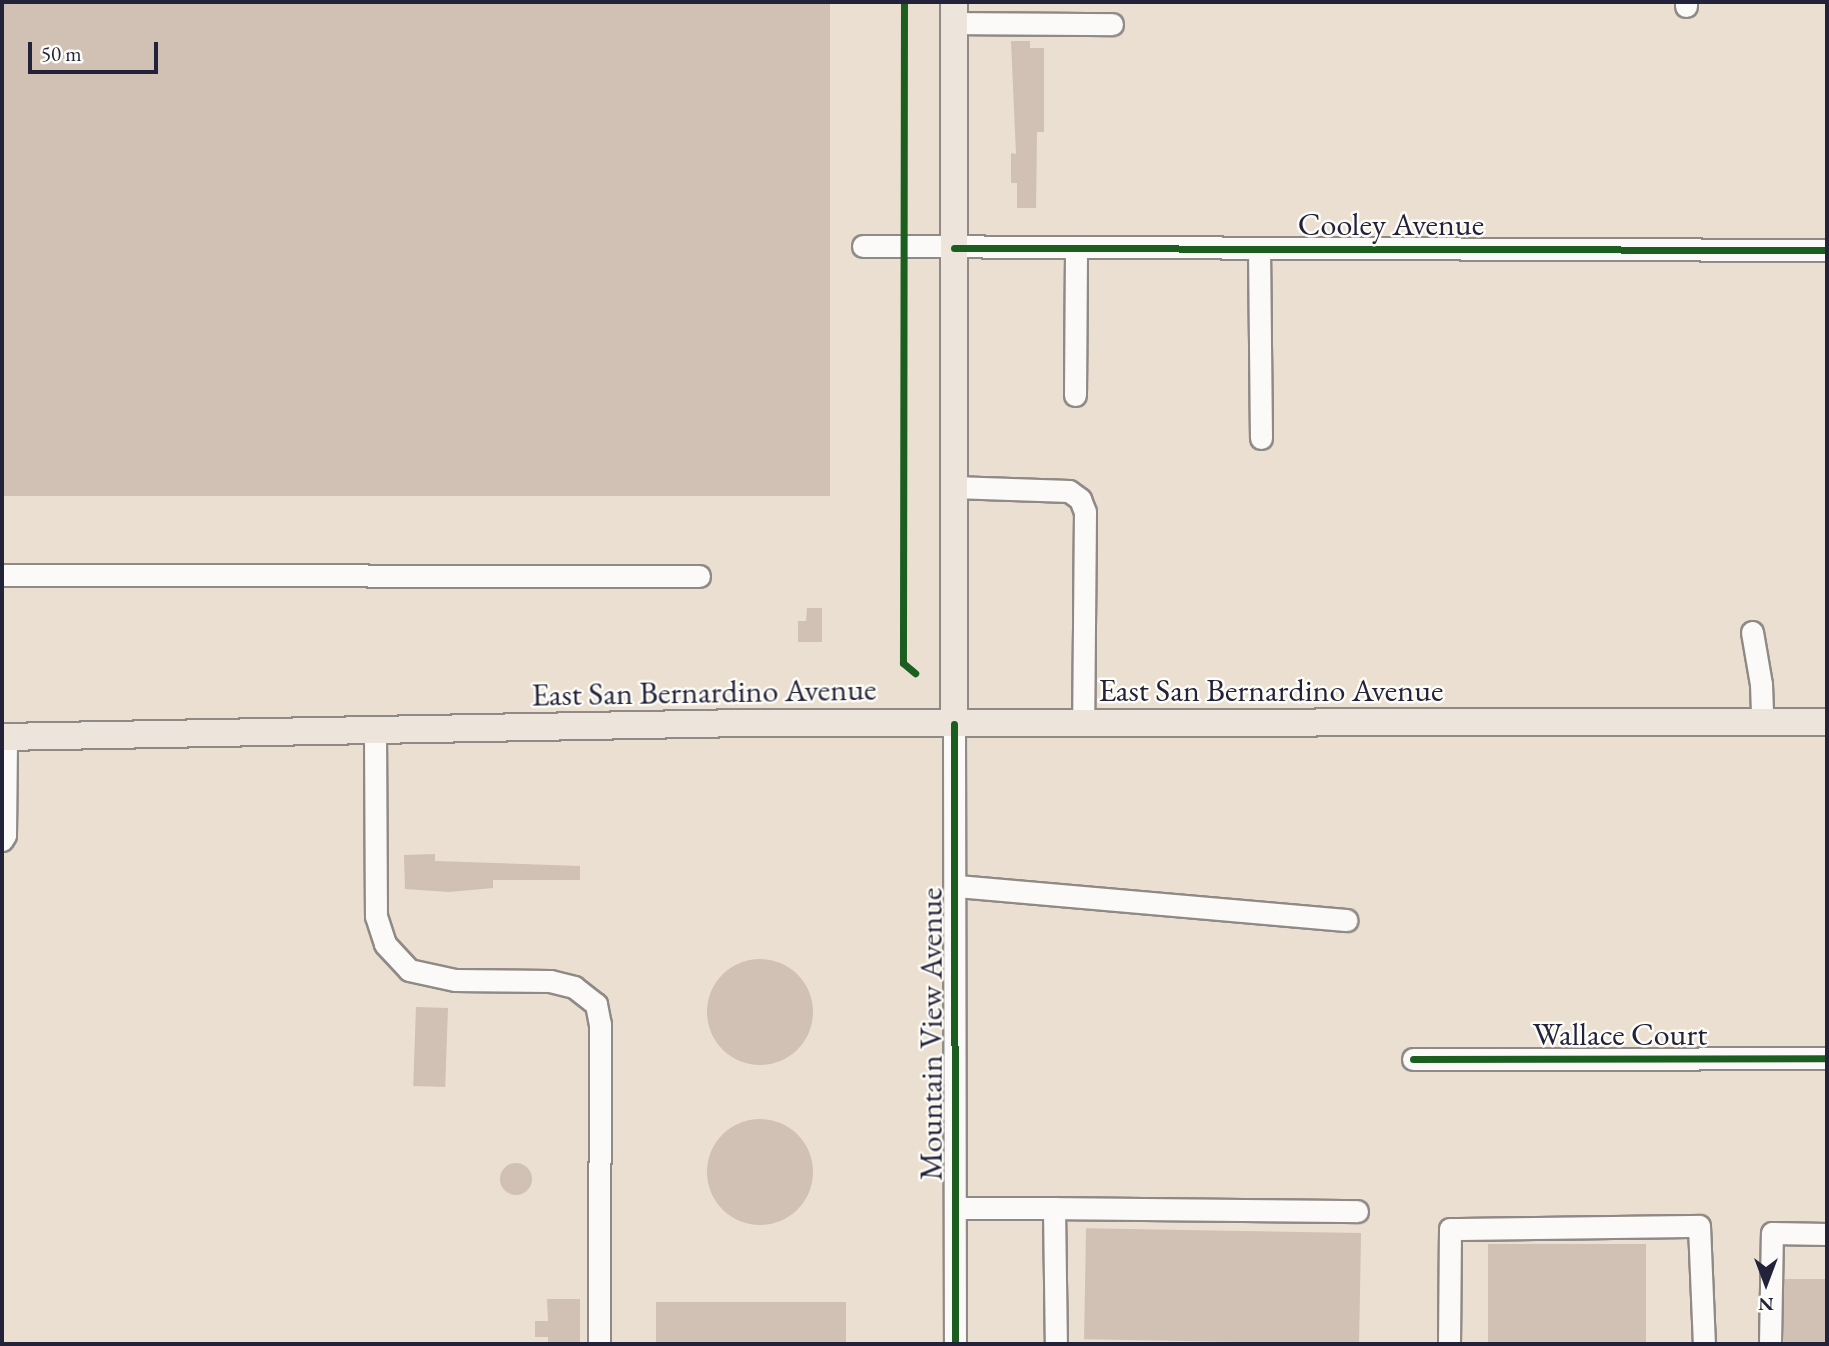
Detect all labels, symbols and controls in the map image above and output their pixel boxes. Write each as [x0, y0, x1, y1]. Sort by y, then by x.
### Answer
scale bar [32, 28, 161, 72]
text: 50 m [41, 40, 82, 67]
street label: Cooley Avenue [1298, 205, 1484, 243]
street label: East San Bernardino Avenue [531, 670, 877, 714]
street label: East San Bernardino Avenue [1098, 671, 1444, 709]
street label: Mountain View Avenue [912, 887, 950, 1181]
street label: Wallace Court [1533, 1015, 1707, 1053]
north arrow [1731, 1248, 1801, 1318]
text: N [1758, 1292, 1774, 1317]

